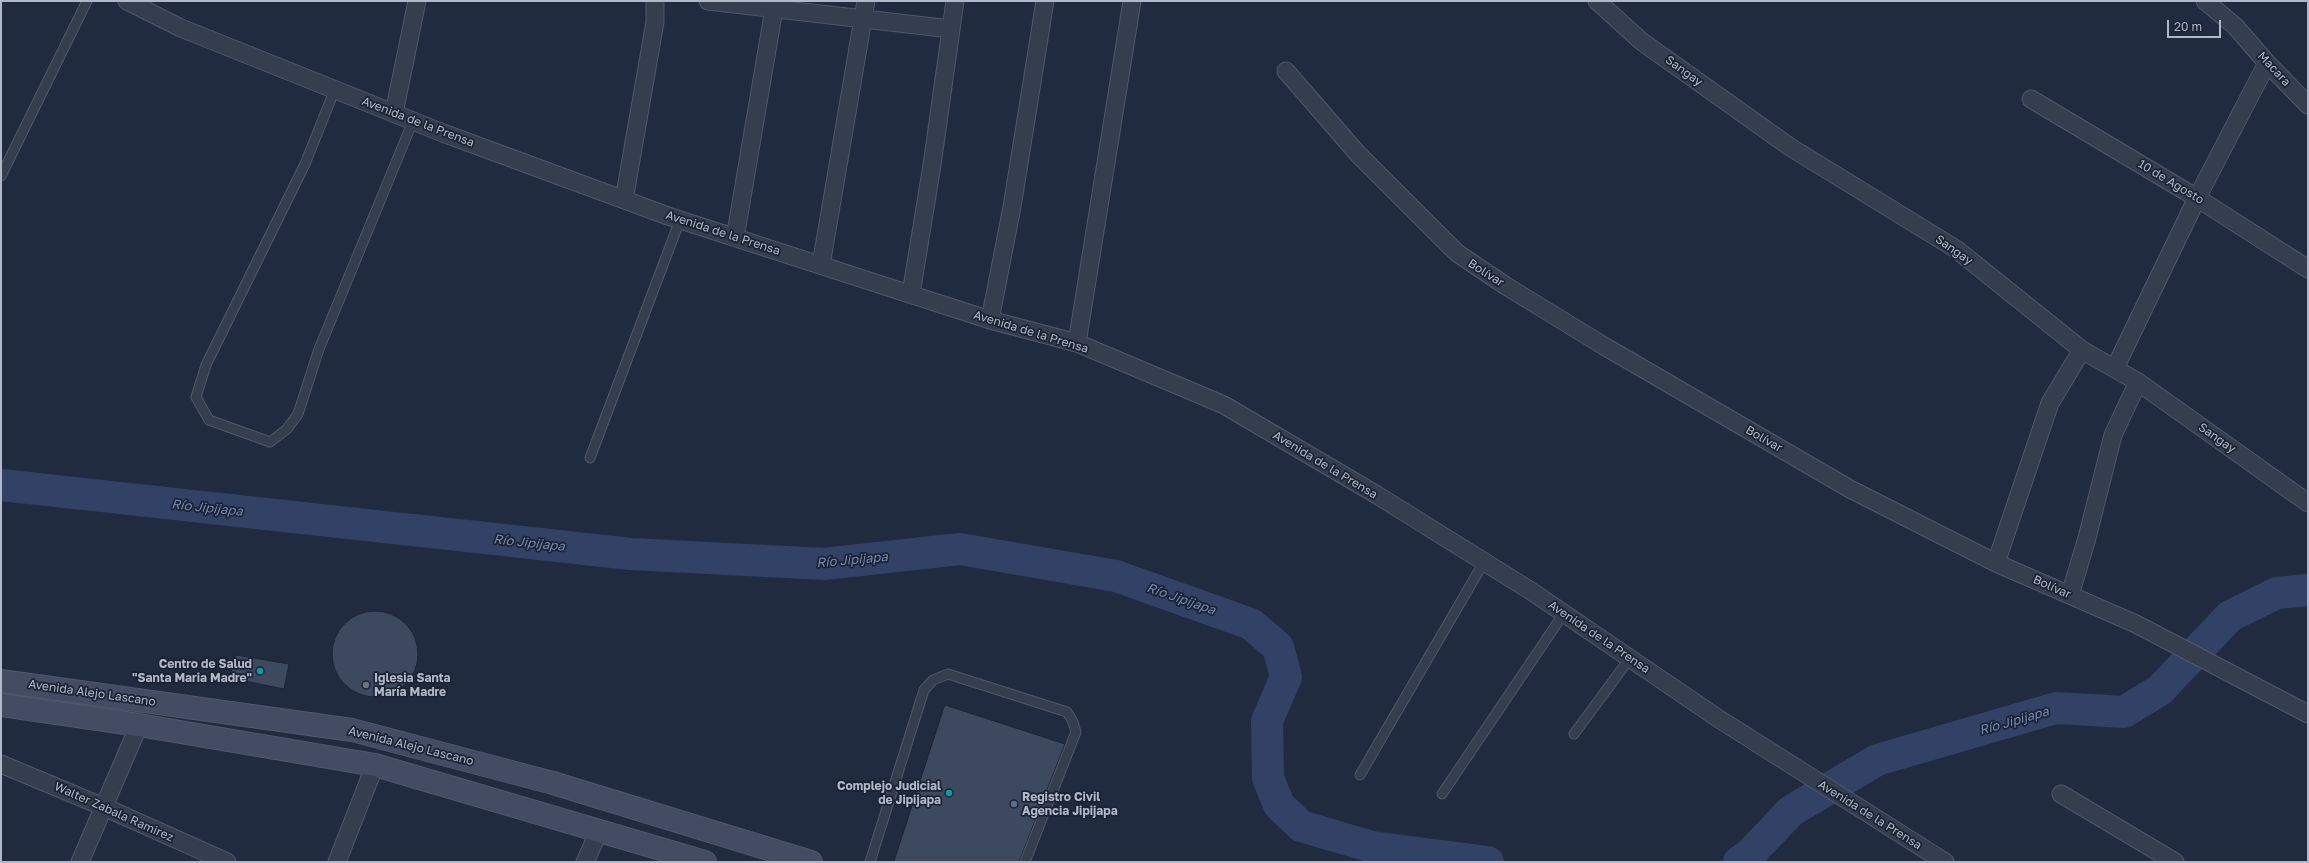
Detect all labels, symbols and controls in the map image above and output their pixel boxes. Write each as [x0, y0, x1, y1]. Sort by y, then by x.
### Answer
scale bar [2169, 12, 2223, 38]
text: 20 m [2174, 19, 2202, 34]
street label: Macara [2254, 49, 2294, 89]
street label: Sangay [1663, 53, 1705, 89]
street label: Avenida de la Prensa [360, 94, 476, 150]
street label: 10 de Agosto [2135, 157, 2207, 207]
street label: Avenida de la Prensa [664, 208, 782, 258]
street label: Sangay [1932, 232, 1976, 268]
street label: Bolívar [1465, 256, 1507, 290]
street label: Avenida de la Prensa [972, 308, 1090, 356]
street label: Sangay [2195, 420, 2239, 456]
street label: Bolívar [1743, 423, 1785, 455]
street label: Avenida de la Prensa [1270, 428, 1380, 502]
water label: Río Jipijapa [171, 496, 243, 520]
water label: Río Jipijapa [493, 531, 565, 555]
water label: Río Jipijapa [816, 549, 888, 571]
street label: Bolívar [2031, 572, 2073, 602]
water label: Río Jipijapa [1145, 580, 1217, 618]
street label: Avenida de la Prensa [1545, 598, 1653, 676]
place label: Centro de Salud "Santa Maria Madre" [132, 657, 252, 685]
marker: Centro de Salud "Santa Maria Madre" [255, 666, 265, 676]
place label: Iglesia Santa María Madre [374, 671, 450, 699]
street label: Avenida Alejo Lascano [27, 677, 157, 709]
marker: Iglesia Santa María Madre [361, 680, 371, 690]
water label: Río Jipijapa [1977, 704, 2051, 738]
street label: Avenida Alejo Lascano [347, 723, 475, 769]
street label: Avenida de la Prensa [1816, 777, 1924, 853]
street label: Walter Zabala Ramirez [52, 779, 176, 845]
place label: Complejo Judicial de Jipijapa [837, 779, 941, 807]
marker: Complejo Judicial de Jipijapa [944, 788, 954, 798]
place label: Registro Civil Agencia Jipijapa [1022, 790, 1118, 818]
marker: Registro Civil Agencia Jipijapa [1009, 799, 1019, 809]

